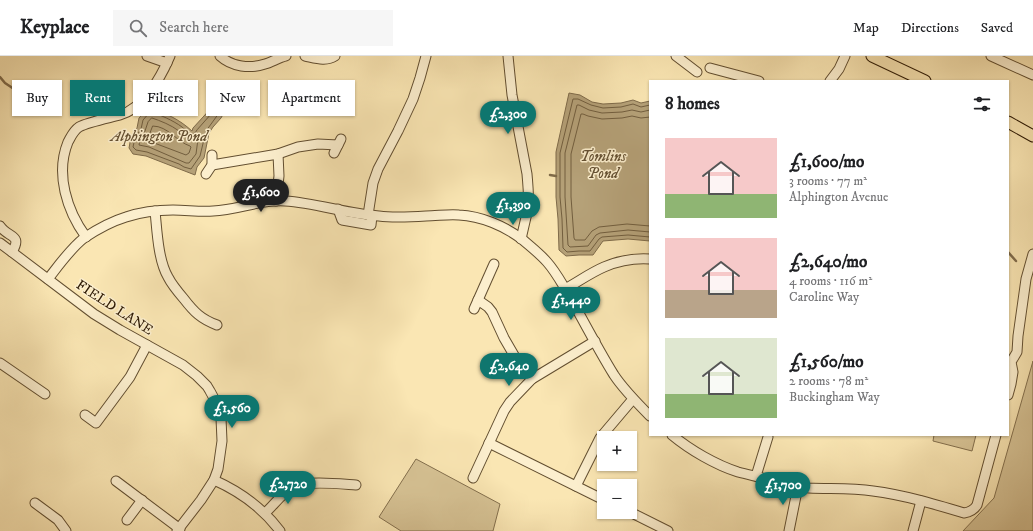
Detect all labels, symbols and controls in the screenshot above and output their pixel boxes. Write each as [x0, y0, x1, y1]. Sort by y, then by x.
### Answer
search box [113, 10, 393, 46]
text: Keyplace [20, 16, 89, 39]
icon: search [127, 17, 149, 39]
text: Search here [159, 18, 229, 37]
text: Map [853, 19, 879, 37]
text: Directions [901, 19, 959, 37]
text: Saved [981, 19, 1013, 37]
chip: Buy [12, 80, 62, 116]
chip: Rent [70, 80, 125, 116]
chip: Filters [133, 80, 198, 116]
chip: New [206, 80, 260, 116]
chip: Apartment [268, 80, 355, 116]
text: 8 homes [665, 93, 720, 115]
icon: filters [971, 93, 993, 115]
pin: £2,300 [475, 101, 541, 135]
text: £2,300 [489, 106, 527, 122]
water label: Alphington Pond [109, 127, 210, 146]
water label: Tomlins Pond [580, 147, 626, 183]
text: £1,600/mo [789, 151, 864, 173]
icon: home [697, 154, 745, 202]
text: 3 rooms · 77 m² [789, 173, 867, 189]
pin: £1,600 [228, 179, 294, 213]
text: £1,600 [242, 184, 280, 200]
text: Alphington Avenue [789, 189, 888, 205]
pin: £1,390 [480, 192, 546, 226]
text: £1,390 [495, 197, 531, 213]
text: £2,640/mo [789, 251, 867, 273]
icon: home [697, 254, 745, 302]
text: 4 rooms · 116 m² [789, 273, 872, 289]
street label: FIELD LANE [72, 276, 157, 340]
pin: £1,440 [538, 287, 604, 321]
text: Caroline Way [789, 289, 859, 305]
text: £1,440 [551, 292, 591, 308]
text: £1,560/mo [789, 351, 863, 373]
pin: £2,640 [476, 353, 542, 387]
icon: home [697, 354, 745, 402]
text: £2,640 [489, 358, 529, 374]
text: 2 rooms · 78 m² [789, 373, 868, 389]
text: Buckingham Way [789, 389, 880, 405]
pin: £1,560 [199, 395, 265, 429]
text: £1,560 [213, 400, 251, 416]
map controls [597, 431, 637, 519]
button: + [597, 431, 637, 471]
pin: £2,720 [255, 471, 321, 505]
pin: £1,700 [750, 472, 816, 506]
text: £2,720 [269, 476, 307, 492]
text: £1,700 [764, 477, 802, 493]
button: − [597, 479, 637, 519]

